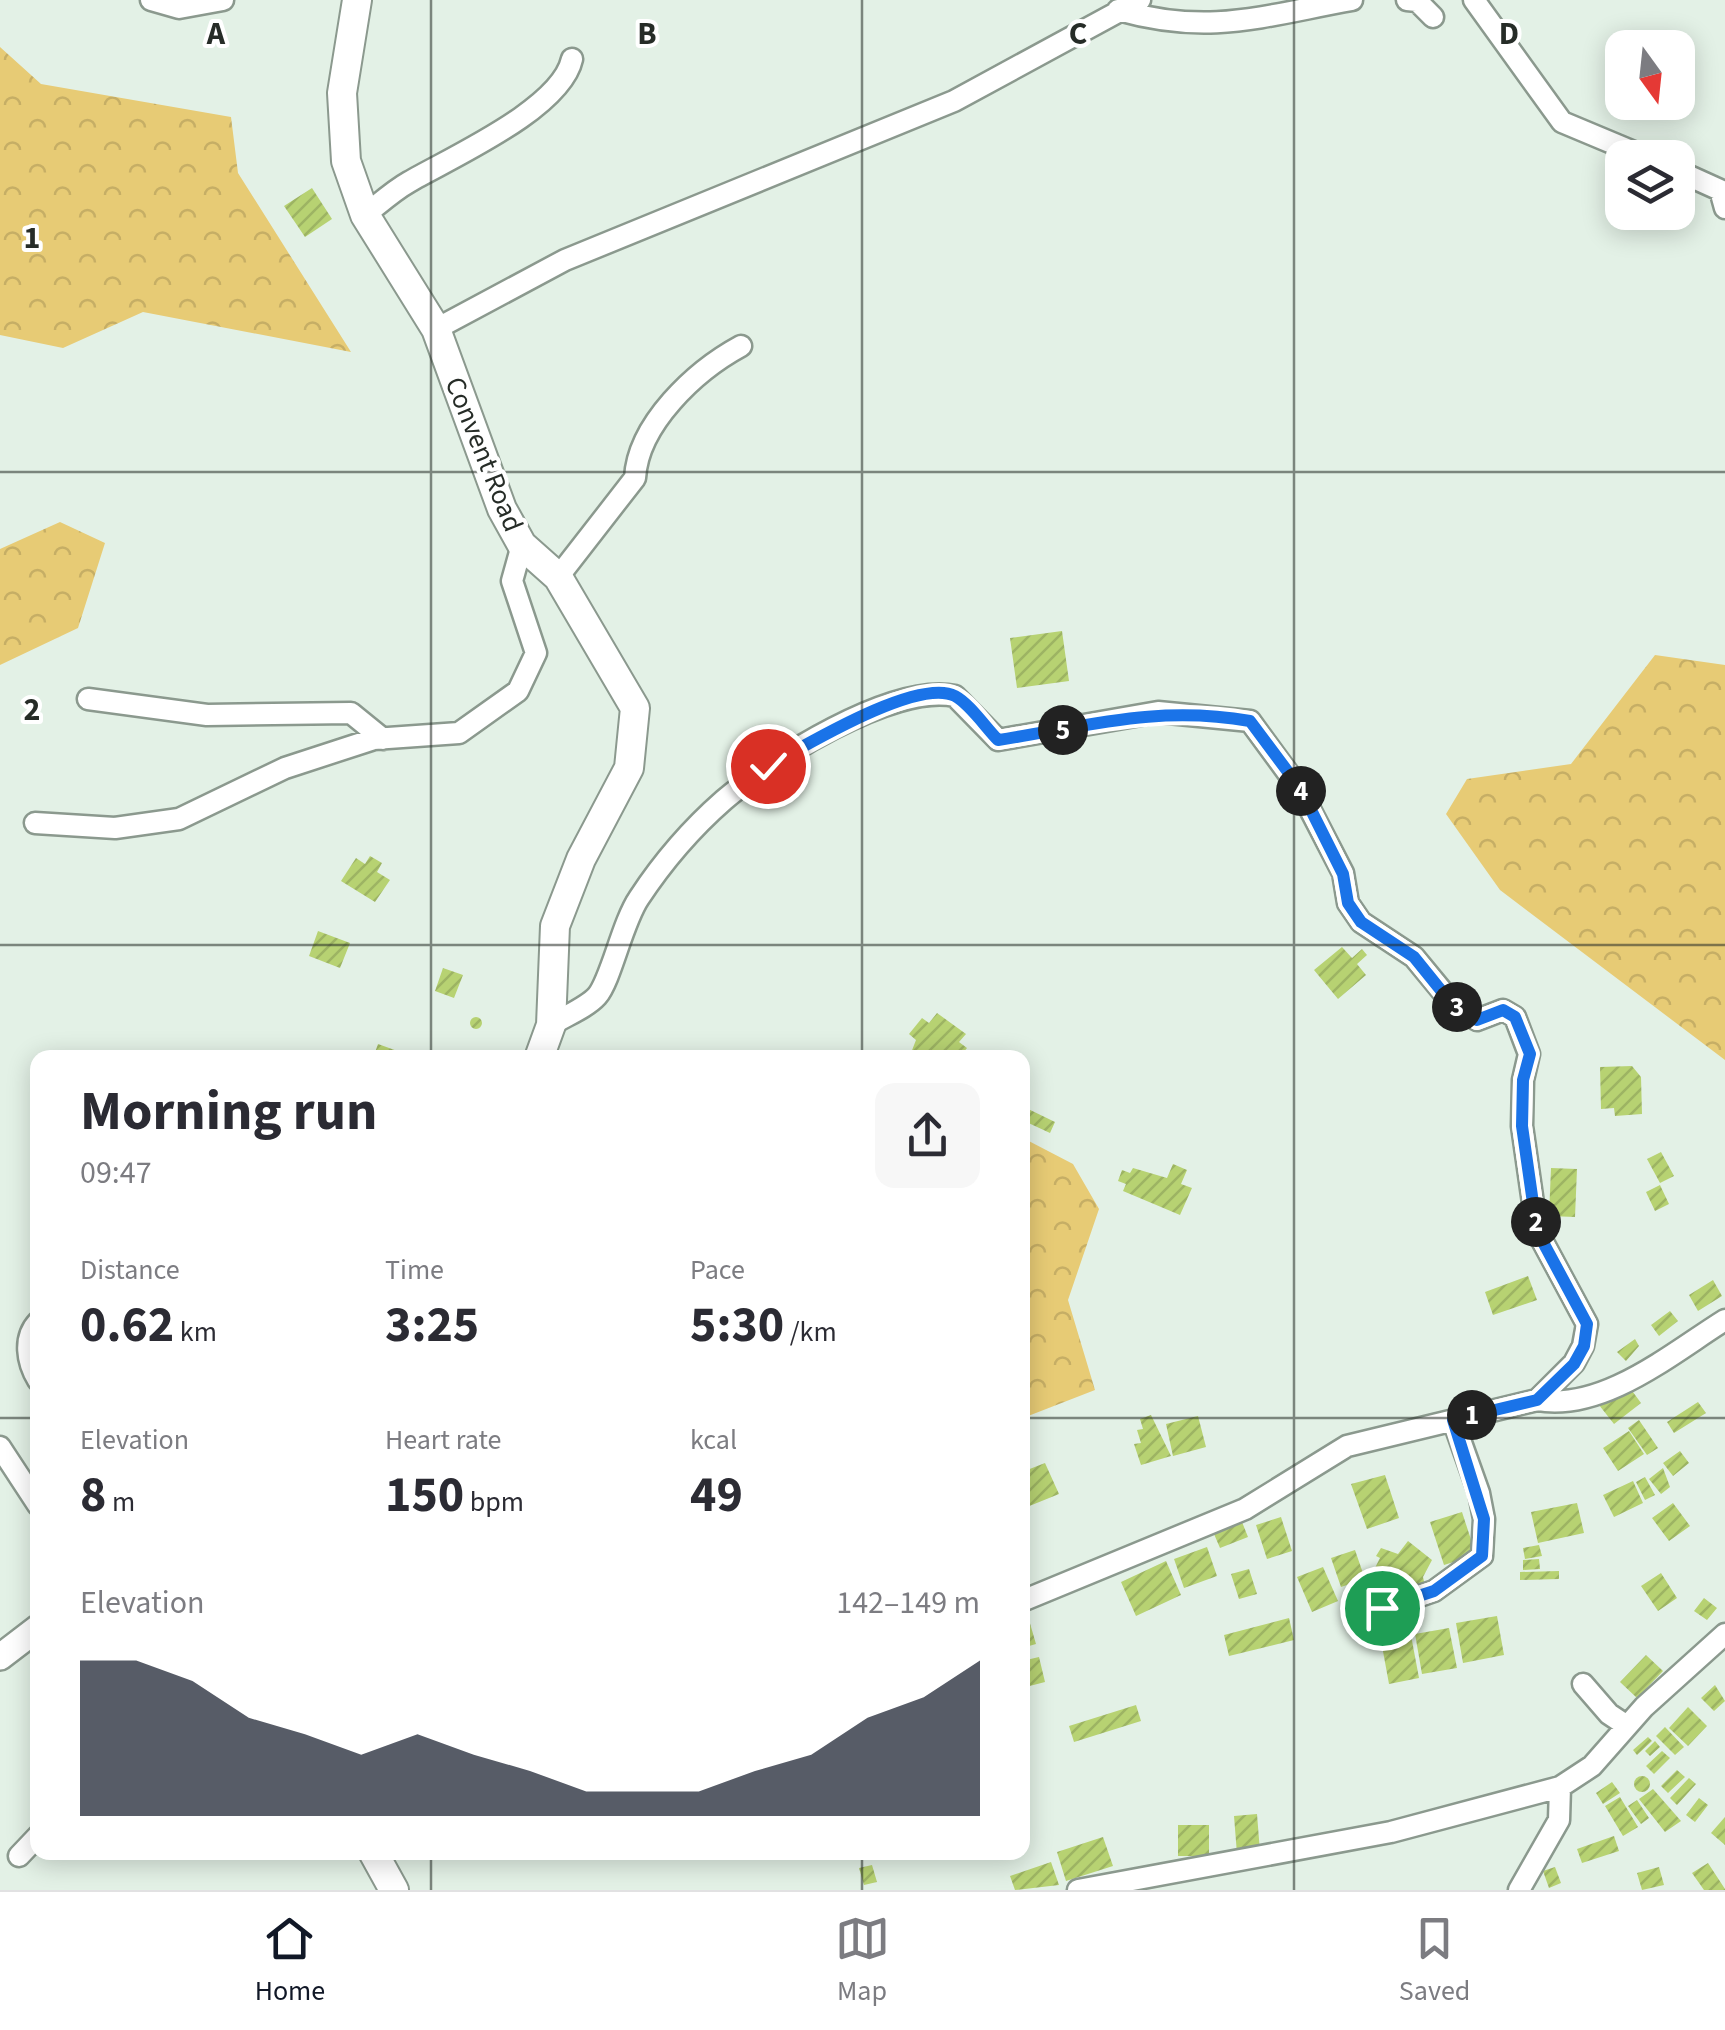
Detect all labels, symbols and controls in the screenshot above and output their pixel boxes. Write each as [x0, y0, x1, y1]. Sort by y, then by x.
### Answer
text: A [206, 11, 226, 57]
text: B [637, 11, 657, 57]
text: C [1069, 11, 1087, 57]
text: D [1499, 11, 1519, 57]
north arrow [1605, 30, 1695, 120]
map controls [1605, 30, 1695, 230]
button: layers [1605, 140, 1695, 230]
text: 1 [24, 215, 40, 261]
street label: Convent Road [435, 371, 533, 538]
text: 2 [24, 687, 40, 733]
pin: 5 [1038, 705, 1088, 755]
text: 5 [1056, 710, 1070, 750]
pin [726, 724, 811, 809]
icon: check [741, 739, 796, 794]
pin: 4 [1276, 766, 1326, 816]
text: 4 [1294, 771, 1308, 811]
pin: 3 [1432, 982, 1482, 1032]
text: 3 [1450, 987, 1464, 1027]
text: Morning run [80, 1073, 377, 1151]
button: share [875, 1083, 980, 1188]
text: 09:47 [80, 1150, 152, 1196]
pin: 2 [1511, 1197, 1561, 1247]
text: 2 [1529, 1202, 1543, 1242]
text: Distance [80, 1250, 180, 1290]
text: Time [385, 1250, 444, 1290]
text: Pace [690, 1250, 745, 1290]
text: 0.62 [80, 1290, 174, 1361]
text: 3:25 [385, 1290, 479, 1361]
text: 5:30 [690, 1290, 784, 1361]
text: km [174, 1312, 217, 1352]
text: /km [784, 1312, 837, 1352]
pin: 1 [1447, 1390, 1497, 1440]
text: 1 [1465, 1395, 1479, 1435]
text: Elevation [80, 1420, 189, 1460]
text: Heart rate [385, 1420, 501, 1460]
text: kcal [690, 1420, 737, 1460]
text: 8 [80, 1460, 106, 1531]
text: 150 [385, 1460, 464, 1531]
text: 49 [690, 1460, 743, 1531]
text: m [106, 1482, 135, 1522]
text: bpm [464, 1482, 524, 1522]
pin [1340, 1566, 1425, 1651]
text: Elevation [80, 1580, 205, 1626]
text: 142–149 m [836, 1580, 980, 1626]
icon: arrive [1355, 1581, 1410, 1636]
tab: Home [255, 1911, 325, 2011]
tab: Map [835, 1911, 890, 2011]
tab: Saved [1399, 1911, 1470, 2011]

